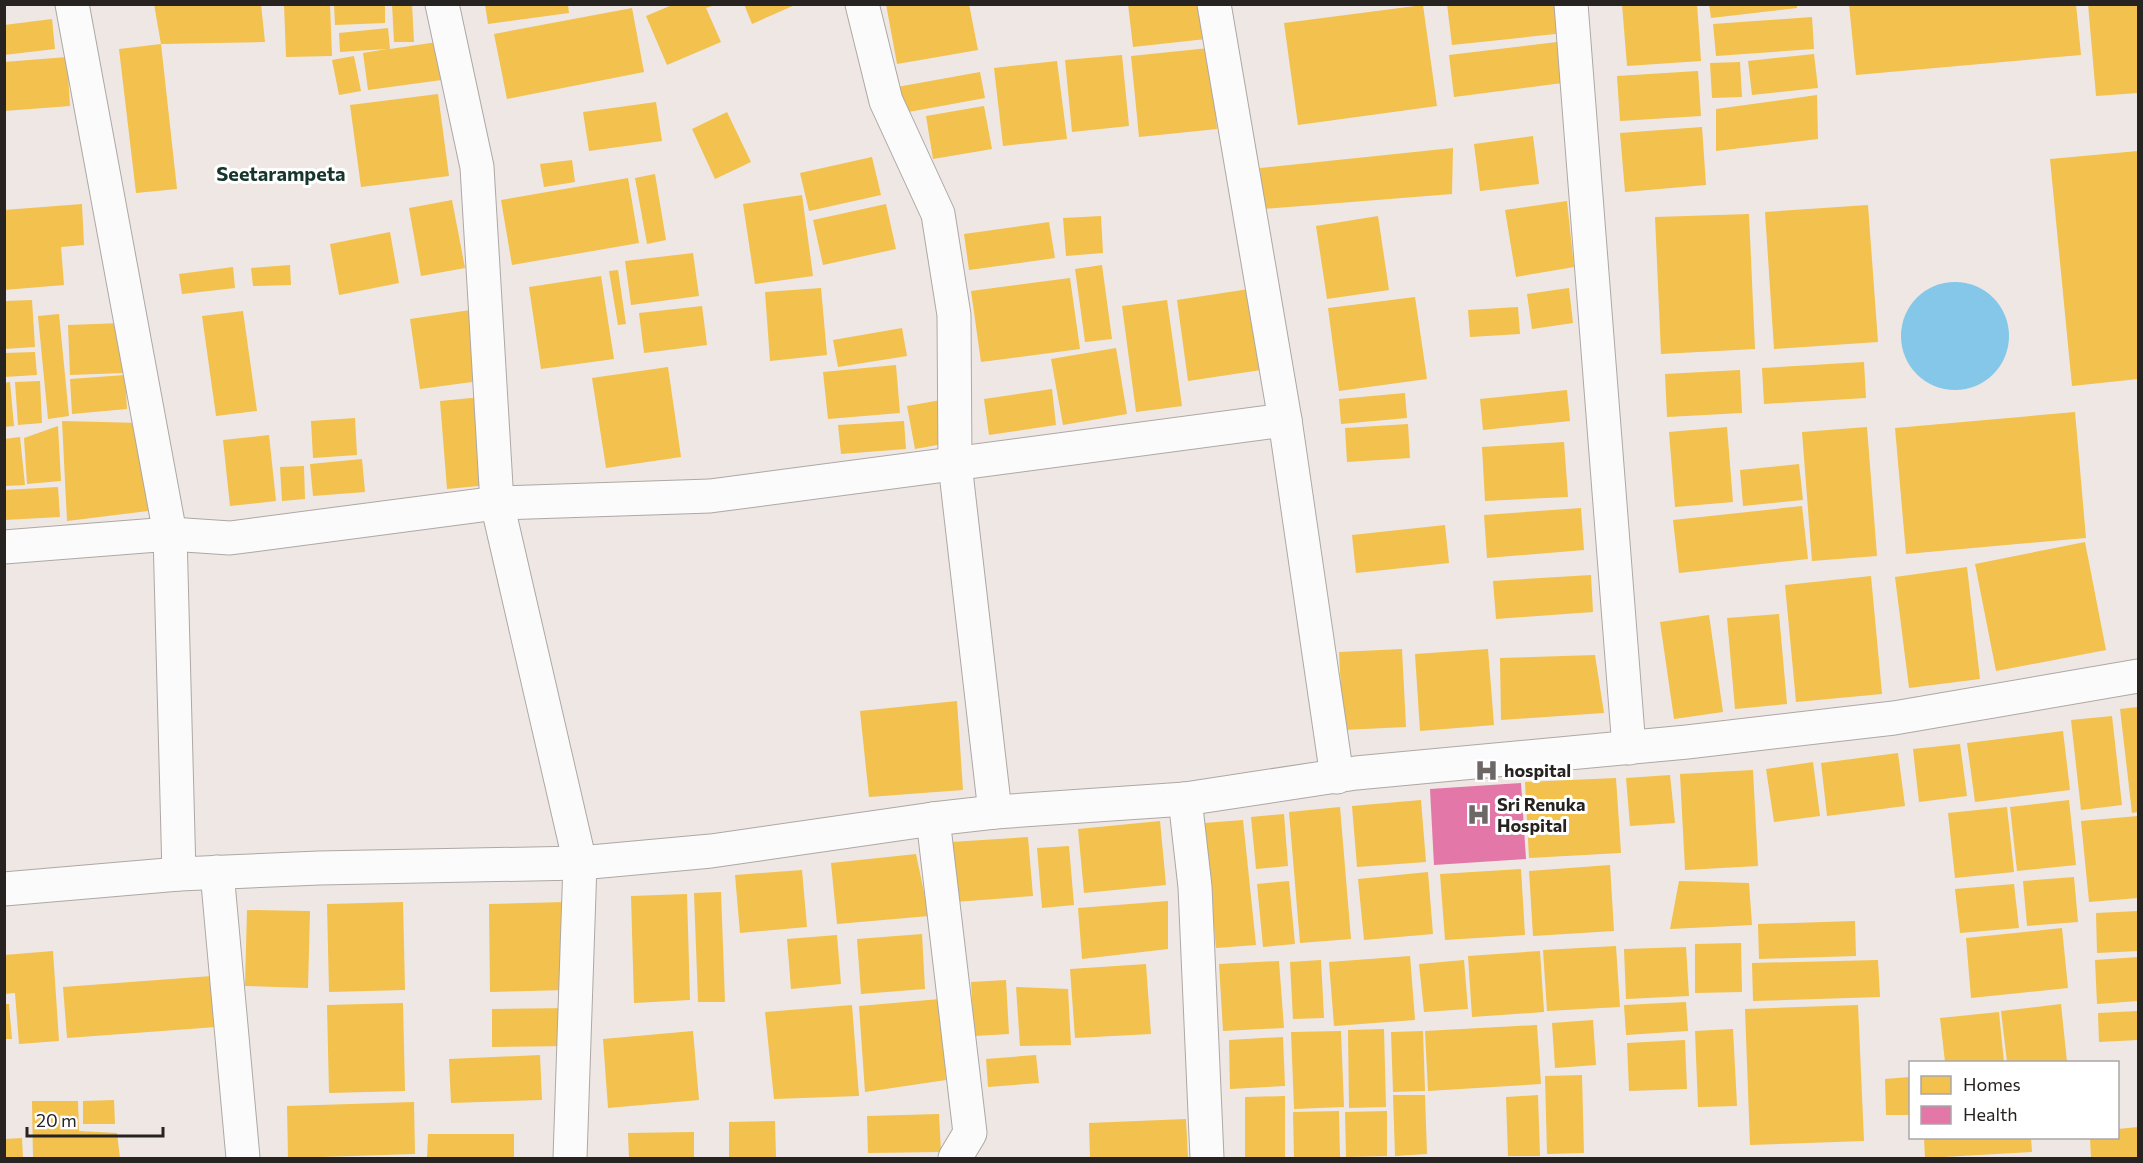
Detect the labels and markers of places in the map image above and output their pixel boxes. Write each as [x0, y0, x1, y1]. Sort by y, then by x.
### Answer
hospital icon: hospital [1473, 757, 1499, 783]
place label: hospital [1504, 759, 1571, 781]
place label: Sri Renuka Hospital [1497, 793, 1585, 836]
hospital icon: Sri Renuka Hospital [1466, 801, 1492, 827]

